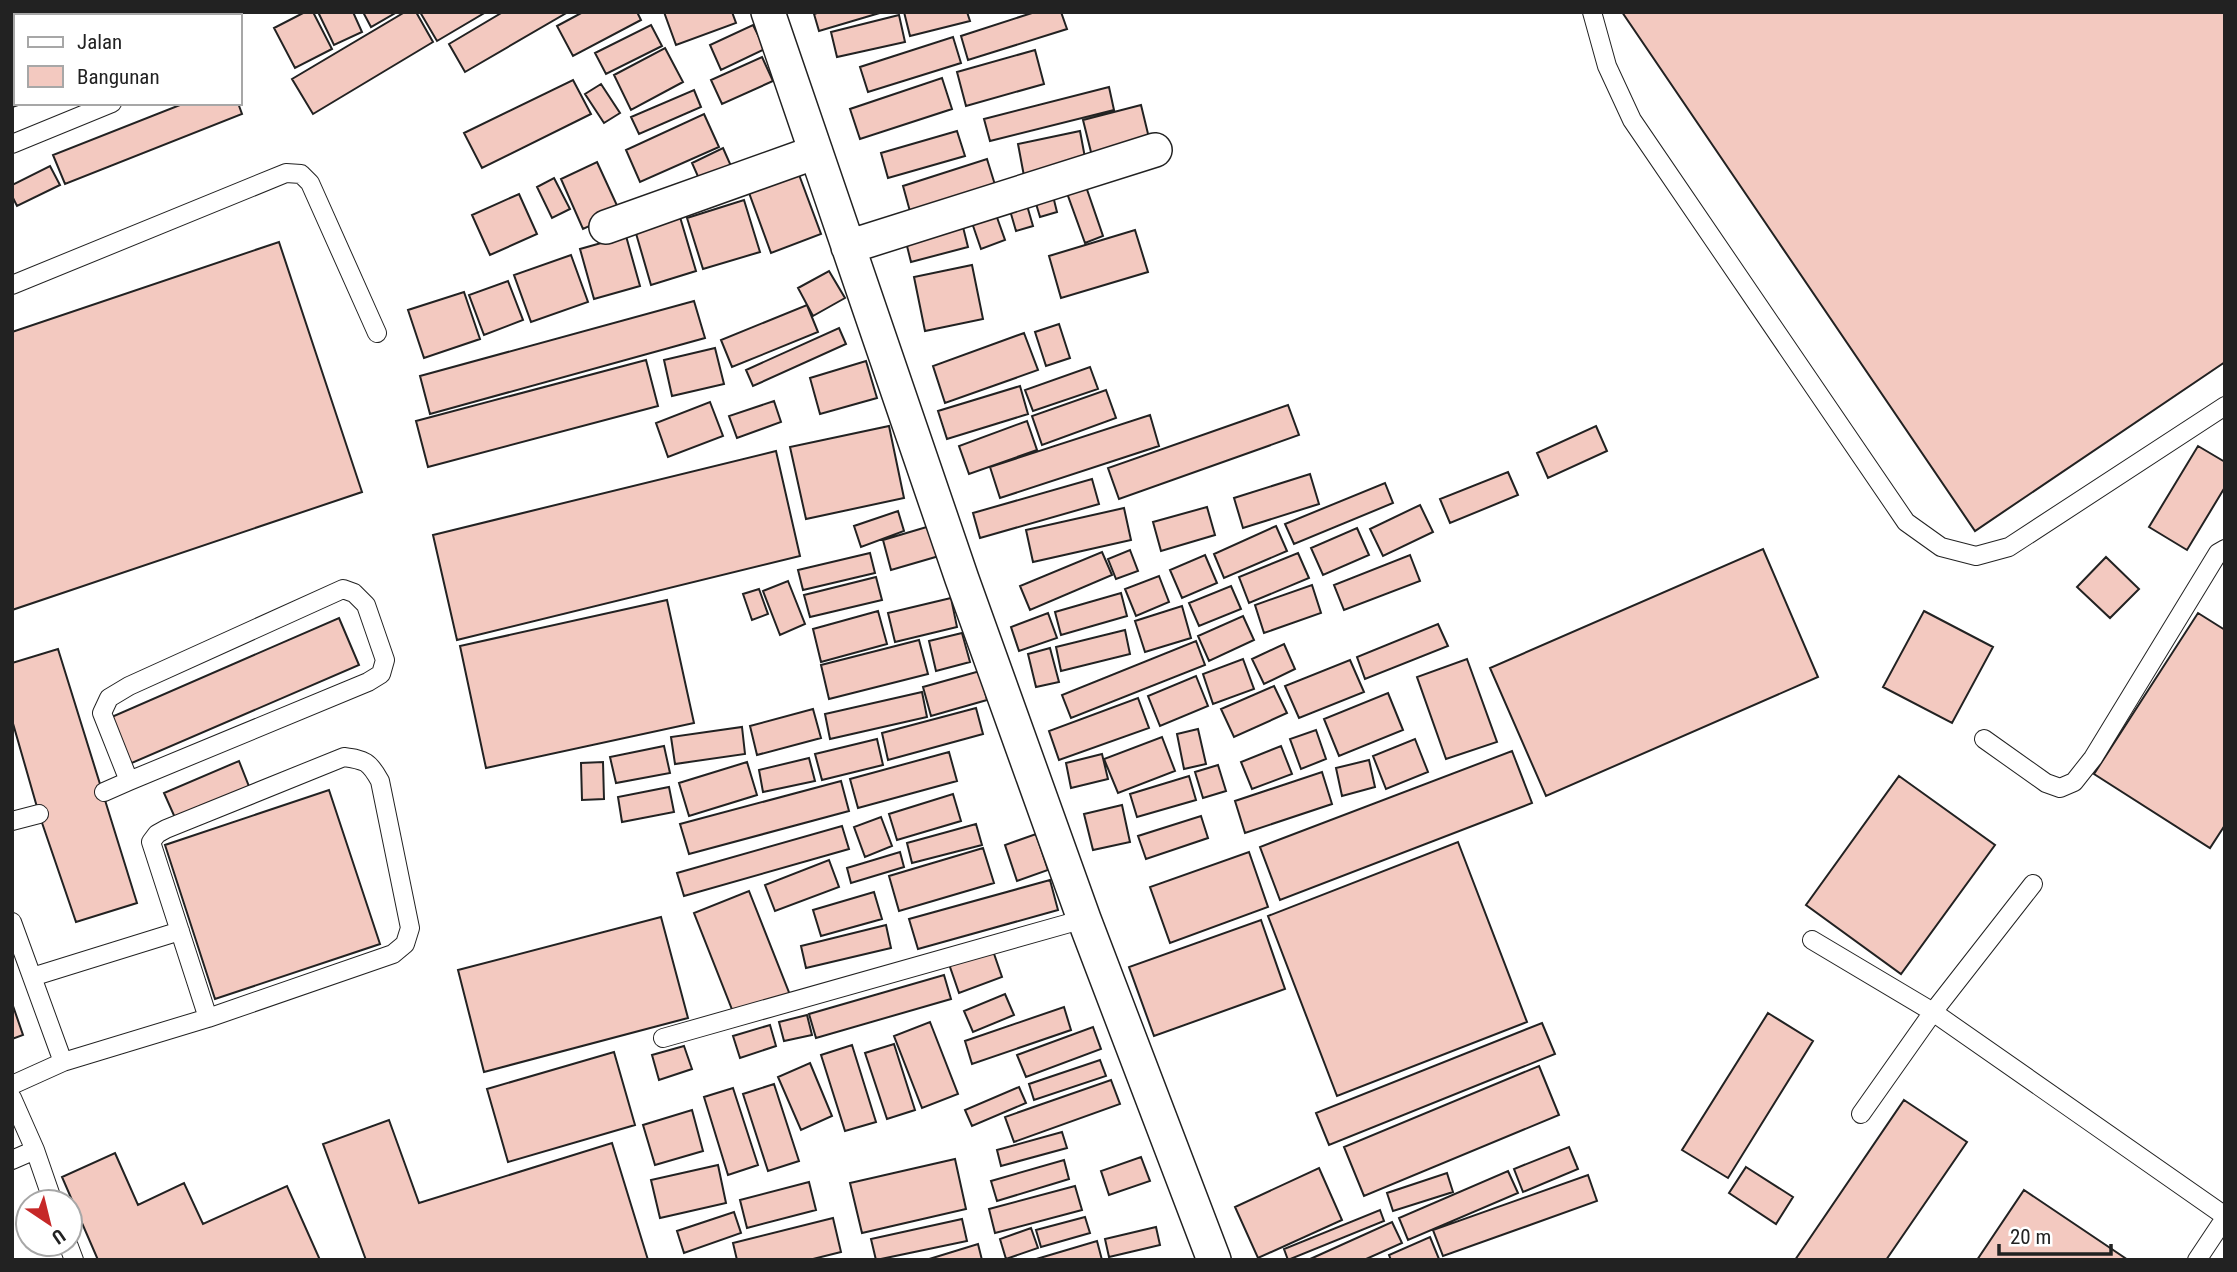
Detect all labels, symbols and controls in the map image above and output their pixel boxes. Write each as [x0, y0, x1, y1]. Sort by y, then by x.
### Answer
legend [14, 14, 242, 105]
text: Jalan [77, 30, 122, 54]
text: Bangunan [77, 65, 160, 89]
north arrow [14, 1188, 84, 1258]
scale bar [1999, 1212, 2111, 1256]
text: U [47, 1224, 70, 1249]
text: 20 m [2010, 1225, 2051, 1249]

